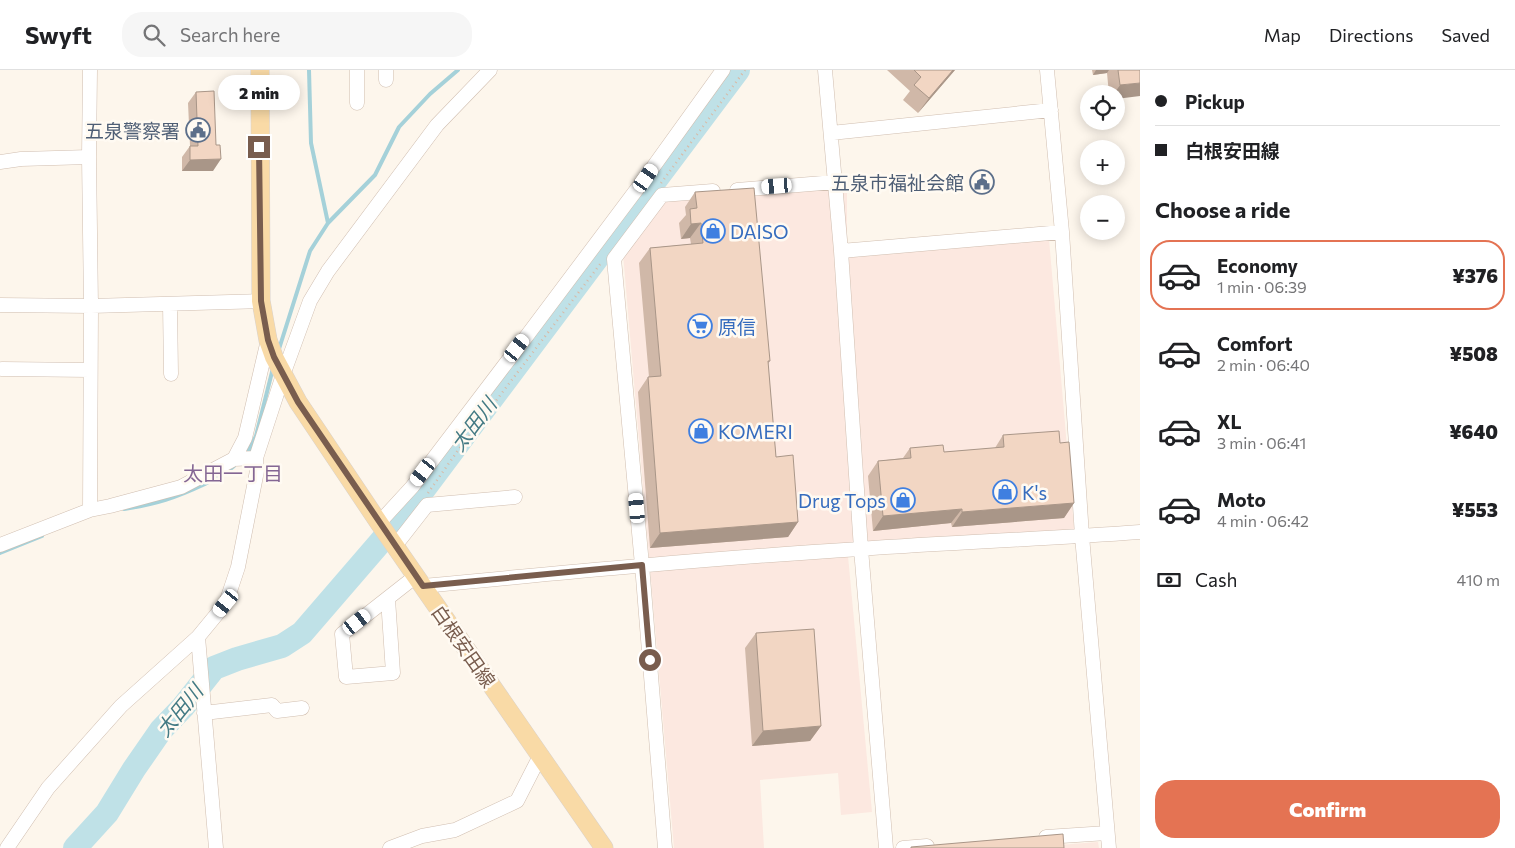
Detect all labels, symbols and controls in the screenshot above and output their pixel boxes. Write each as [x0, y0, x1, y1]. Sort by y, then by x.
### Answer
search box [122, 12, 472, 57]
text: Swyft [25, 20, 92, 49]
icon: search [140, 21, 168, 49]
text: Search here [180, 23, 280, 46]
text: Map [1264, 24, 1301, 46]
text: Directions [1329, 24, 1413, 46]
text: Saved [1441, 24, 1490, 46]
callout: 2 min [218, 75, 300, 110]
text: 2 min [239, 83, 279, 102]
map controls [1080, 85, 1125, 240]
button: locate [1080, 85, 1125, 130]
text: Pickup [1185, 90, 1245, 113]
public building icon: 五泉警察署 [185, 117, 211, 143]
place label: 五泉警察署 [85, 119, 180, 142]
route end [248, 136, 270, 158]
text: 白根安田線 [1185, 139, 1280, 162]
button: + [1080, 140, 1125, 185]
car [631, 161, 660, 195]
public building icon: 五泉市福祉会館 [969, 169, 995, 195]
place label: 五泉市福祉会館 [831, 171, 964, 194]
car [761, 177, 792, 195]
button: − [1080, 195, 1125, 240]
text: Choose a ride [1155, 196, 1290, 223]
shop icon: DAISO [700, 218, 726, 244]
place label: DAISO [730, 220, 789, 243]
icon: car [1157, 253, 1202, 298]
text: Economy [1217, 254, 1298, 277]
text: ¥376 [1452, 264, 1498, 287]
text: 1 min · 06:39 [1217, 277, 1307, 296]
supermarket icon: 原信 [687, 313, 713, 339]
place label: 原信 [718, 315, 756, 338]
icon: car [1157, 331, 1202, 376]
car [501, 332, 532, 364]
text: Comfort [1217, 332, 1293, 355]
text: ¥508 [1450, 342, 1498, 365]
text: 2 min · 06:40 [1217, 355, 1310, 374]
water label: 太田川 [445, 391, 502, 455]
icon: car [1157, 409, 1202, 454]
text: XL [1217, 410, 1242, 433]
shop icon: KOMERI [688, 418, 714, 444]
place label: KOMERI [718, 420, 793, 443]
text: ¥640 [1449, 420, 1498, 443]
text: 3 min · 06:41 [1217, 433, 1306, 452]
car [407, 456, 438, 488]
district label: 太田一丁目 [183, 461, 283, 485]
shop icon: K's [992, 479, 1018, 505]
place label: K's [1022, 481, 1047, 504]
shop icon: Drug Tops [890, 487, 916, 513]
icon: car [1157, 487, 1202, 532]
text: Moto [1217, 488, 1266, 511]
place label: Drug Tops [798, 489, 886, 512]
car [628, 492, 645, 524]
text: ¥553 [1452, 498, 1498, 521]
text: 4 min · 06:42 [1217, 511, 1309, 530]
icon: cash [1155, 566, 1183, 594]
text: Cash [1195, 568, 1237, 591]
text: 410 m [1457, 570, 1500, 589]
car [210, 587, 241, 619]
street label: 白根安田線 [427, 600, 501, 692]
car [340, 607, 373, 637]
route start [639, 649, 661, 671]
water label: 太田川 [151, 678, 208, 741]
button: Confirm [1155, 780, 1500, 838]

